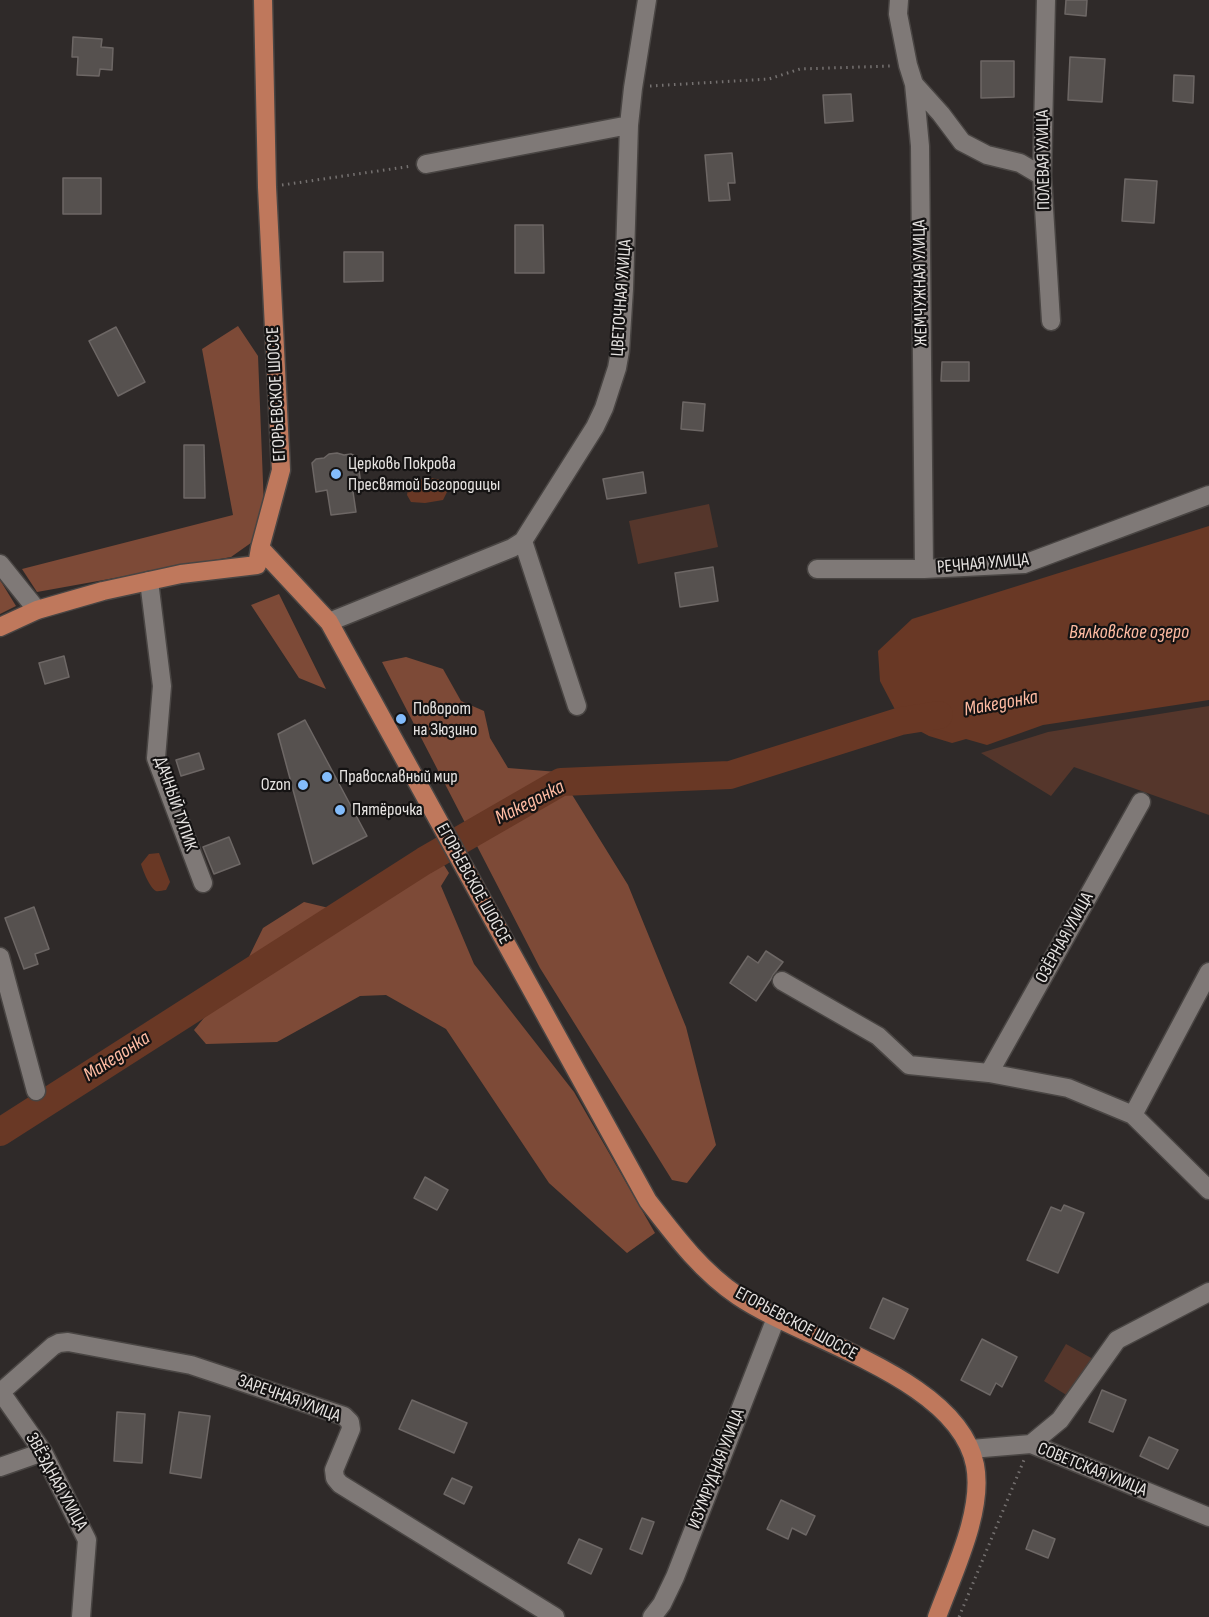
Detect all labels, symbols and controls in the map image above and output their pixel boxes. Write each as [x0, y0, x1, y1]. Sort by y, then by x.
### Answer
street label: ПОЛЕВАЯ УЛИЦА [1032, 110, 1056, 210]
street label: ЖЕМЧУЖНАЯ УЛИЦА [909, 220, 933, 346]
street label: ЦВЕТОЧНАЯ УЛИЦА [607, 239, 637, 357]
street label: ЕГОРЬЕВСКОЕ ШОССЕ [263, 326, 291, 462]
place label: Церковь Покрова Пресвятой Богородицы [348, 453, 500, 496]
marker: Церковь Покрова Пресвятой Богородицы [329, 467, 343, 481]
street label: РЕЧНАЯ УЛИЦА [936, 549, 1030, 579]
water label: Вялковское озеро [1069, 621, 1189, 645]
water label: Македонка [962, 686, 1040, 722]
place label: Поворот на Зюзино [413, 698, 477, 740]
marker: Поворот на Зюзино [394, 712, 408, 726]
street label: ДАЧНЫЙ ТУПИК [149, 754, 201, 854]
place label: Православный мир [339, 766, 458, 788]
marker: Православный мир [320, 770, 334, 784]
place label: Ozon [261, 774, 291, 796]
water label: Македонка [491, 775, 569, 831]
marker: Ozon [296, 778, 310, 792]
place label: Пятёрочка [352, 799, 423, 821]
marker: Пятёрочка [333, 803, 347, 817]
street label: ЕГОРЬЕВСКОЕ ШОССЕ [431, 820, 515, 948]
street label: ОЗЁРНАЯ УЛИЦА [1031, 889, 1099, 987]
water label: Македонка [79, 1027, 155, 1087]
street label: ЕГОРЬЕВСКОЕ ШОССЕ [731, 1283, 861, 1365]
street label: ЗАРЕЧНАЯ УЛИЦА [235, 1370, 343, 1428]
street label: ИЗУМРУДНАЯ УЛИЦА [684, 1406, 750, 1532]
street label: ЗВЁЗДНАЯ УЛИЦА [20, 1429, 92, 1535]
street label: СОВЕТСКАЯ УЛИЦА [1034, 1438, 1150, 1502]

